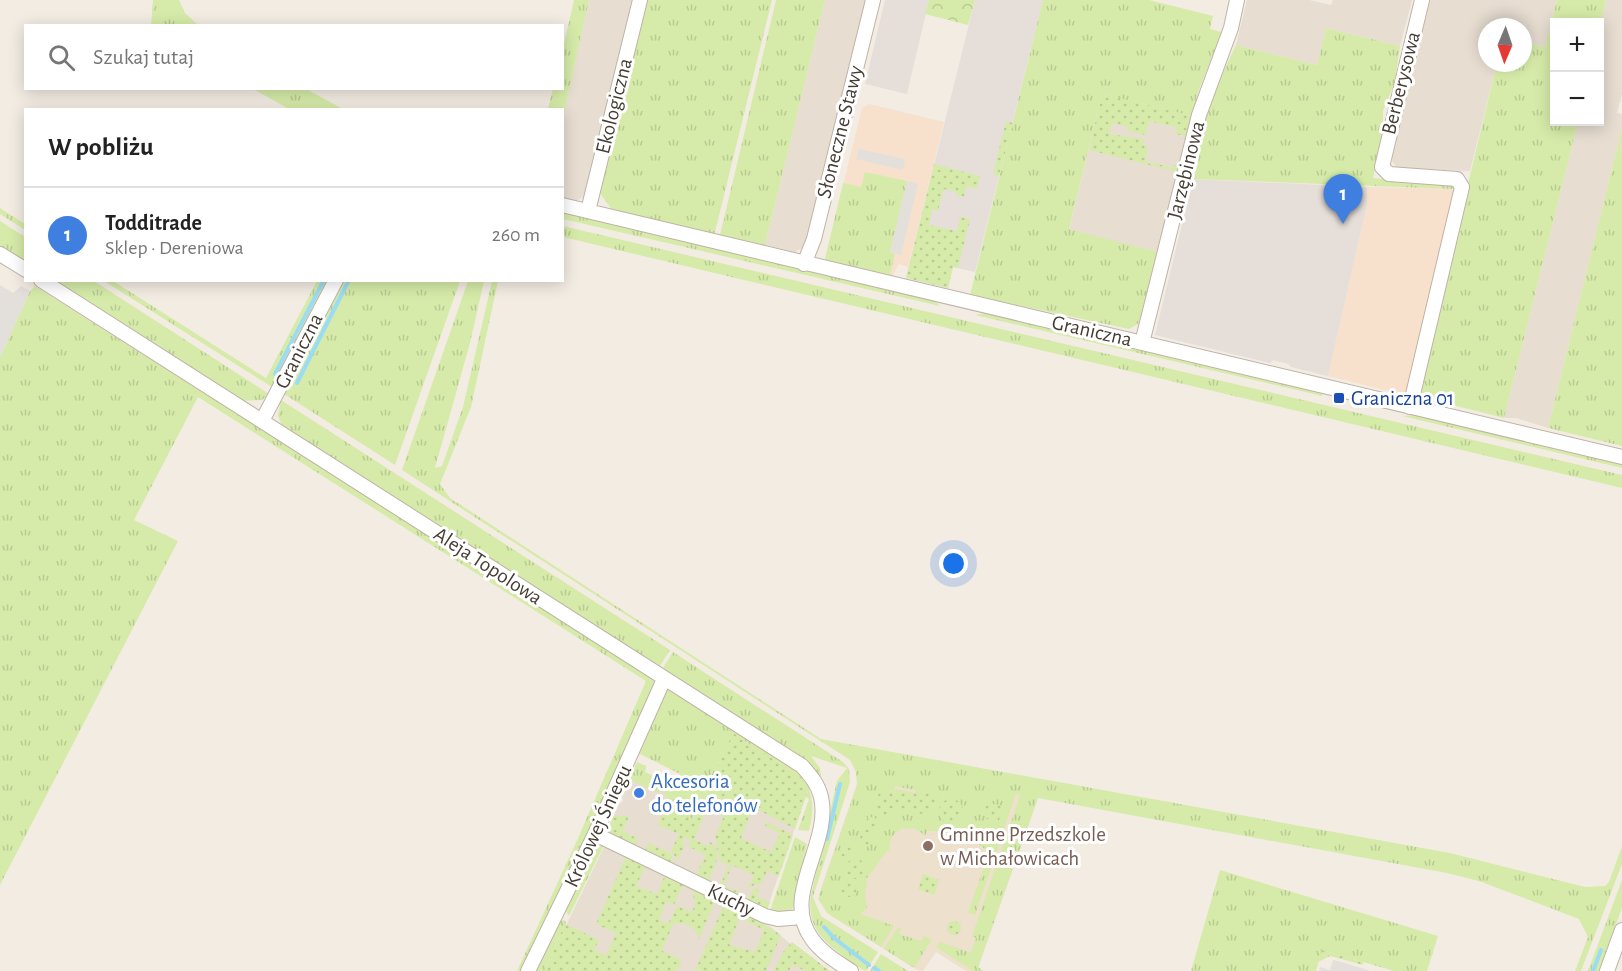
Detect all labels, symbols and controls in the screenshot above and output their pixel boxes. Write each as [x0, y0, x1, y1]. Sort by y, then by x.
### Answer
north arrow [1478, 18, 1532, 72]
map controls [1550, 18, 1604, 126]
button: + [1550, 18, 1604, 72]
search box [24, 24, 564, 90]
street label: Berberysowa [1378, 29, 1424, 137]
icon: search [45, 41, 78, 74]
text: Szukaj tutaj [93, 46, 194, 68]
street label: Ekologiczna [592, 56, 636, 156]
street label: Słoneczne Stawy [813, 64, 867, 200]
button: − [1550, 72, 1604, 126]
street label: Jarzębinowa [1164, 118, 1208, 221]
text: W pobliżu [48, 134, 154, 160]
pin: 1 [1324, 174, 1362, 224]
text: Todditrade [105, 212, 202, 234]
text: 1 [64, 225, 71, 245]
text: 260 m [492, 225, 540, 245]
text: Sklep · Dereniowa [105, 238, 244, 258]
street label: Graniczna [271, 310, 327, 392]
street label: Graniczna [1050, 312, 1134, 350]
place label: Graniczna 01 [1351, 388, 1454, 409]
marker: Graniczna 01 [1332, 391, 1346, 405]
street label: Aleja Topolowa [430, 523, 546, 609]
your location [939, 549, 968, 578]
street label: Królowej Śniegu [558, 760, 636, 890]
place label: Akcesoria do telefonów [651, 771, 758, 816]
marker: Akcesoria do telefonów [632, 786, 646, 800]
place label: Gminne Przedszkole w Michałowicach [940, 824, 1106, 869]
marker: Gminne Przedszkole w Michałowicach [921, 839, 935, 853]
street label: Kuchy [704, 880, 758, 920]

